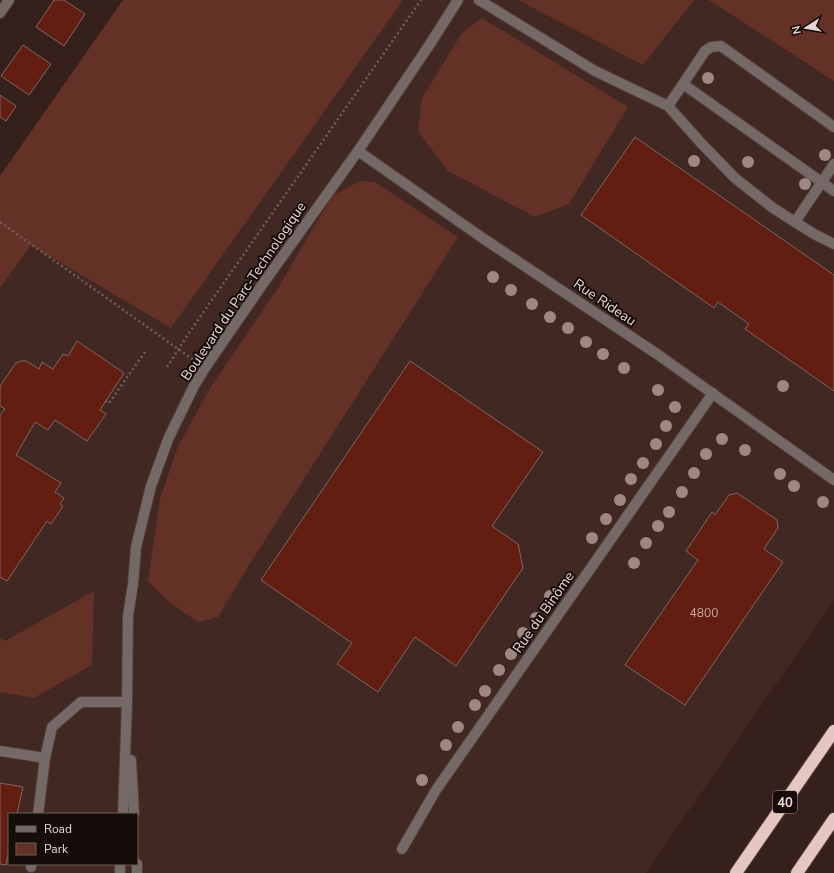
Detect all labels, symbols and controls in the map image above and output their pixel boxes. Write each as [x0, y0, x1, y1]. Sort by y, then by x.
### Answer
north arrow [786, 8, 826, 48]
text: N [789, 24, 805, 36]
street label: Boulevard du Parc-Technologique [176, 198, 310, 384]
street label: Rue Rideau [570, 274, 640, 330]
street label: Rue du Binôme [508, 568, 579, 657]
house number: 4800 [690, 605, 718, 621]
road number: 40 [773, 791, 797, 813]
legend [8, 813, 138, 865]
text: Road [44, 821, 72, 837]
text: Park [44, 841, 69, 857]

